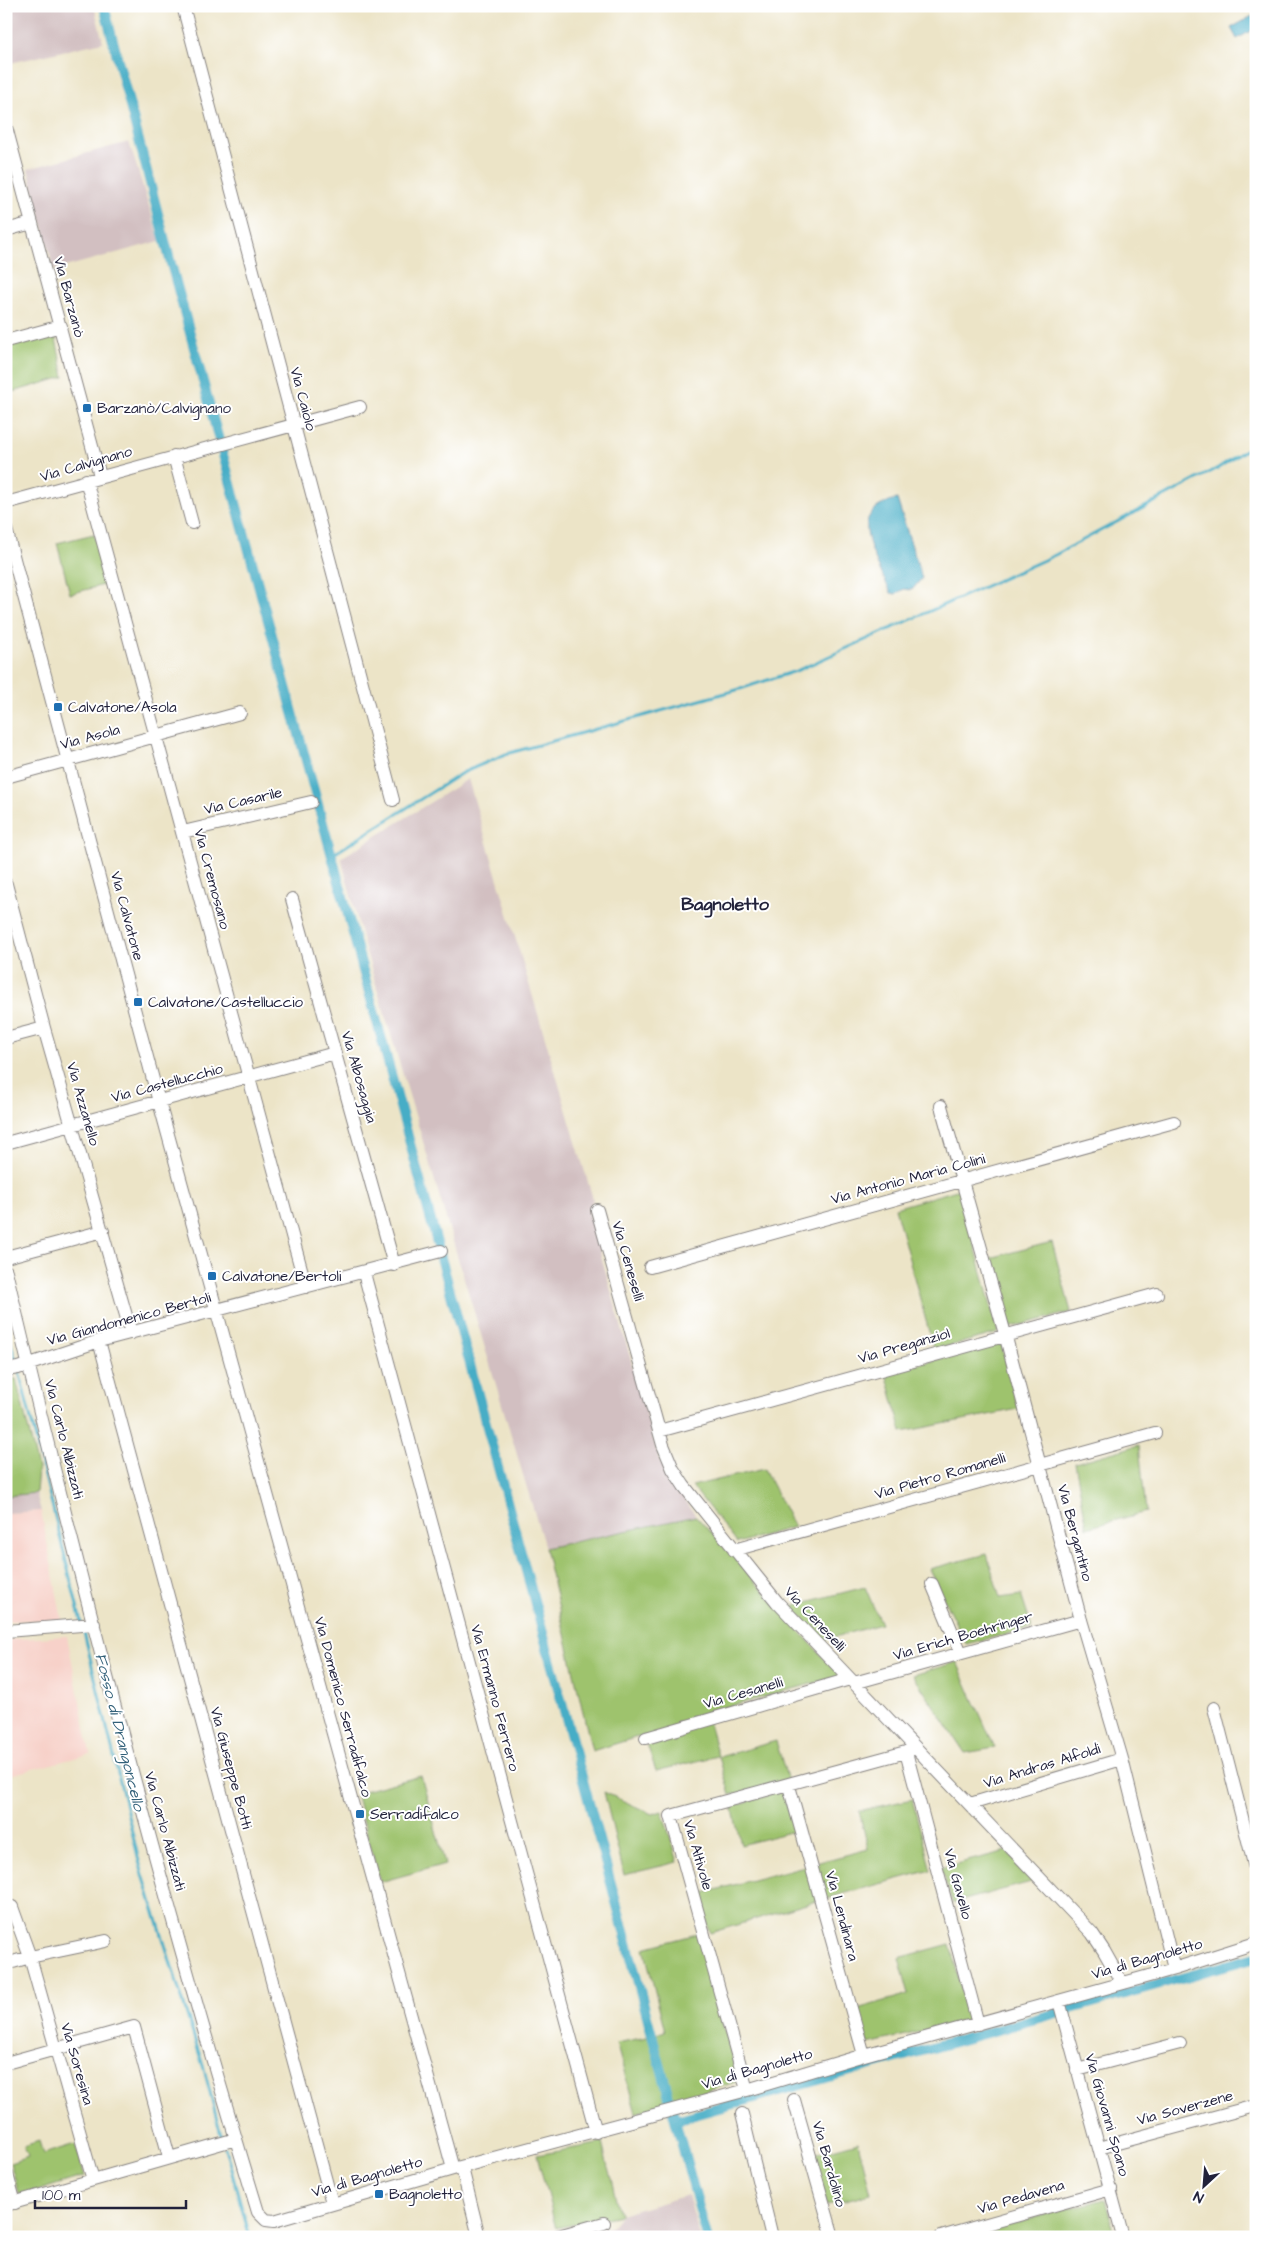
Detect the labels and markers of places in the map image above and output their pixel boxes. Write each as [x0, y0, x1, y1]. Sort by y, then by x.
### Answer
place label: Barzanò/Calvignano [97, 398, 231, 420]
marker: Barzanò/Calvignano [81, 402, 93, 414]
place label: Calvatone/Asola [68, 697, 177, 718]
marker: Calvatone/Asola [52, 701, 64, 713]
place label: Calvatone/Castelluccio [148, 992, 304, 1013]
marker: Calvatone/Castelluccio [132, 996, 144, 1008]
place label: Calvatone/Bertoli [222, 1266, 342, 1287]
marker: Calvatone/Bertoli [206, 1270, 218, 1282]
place label: Serradifalco [370, 1804, 459, 1825]
marker: Serradifalco [354, 1808, 366, 1820]
place label: Bagnoletto [389, 2184, 463, 2206]
marker: Bagnoletto [373, 2188, 385, 2200]

